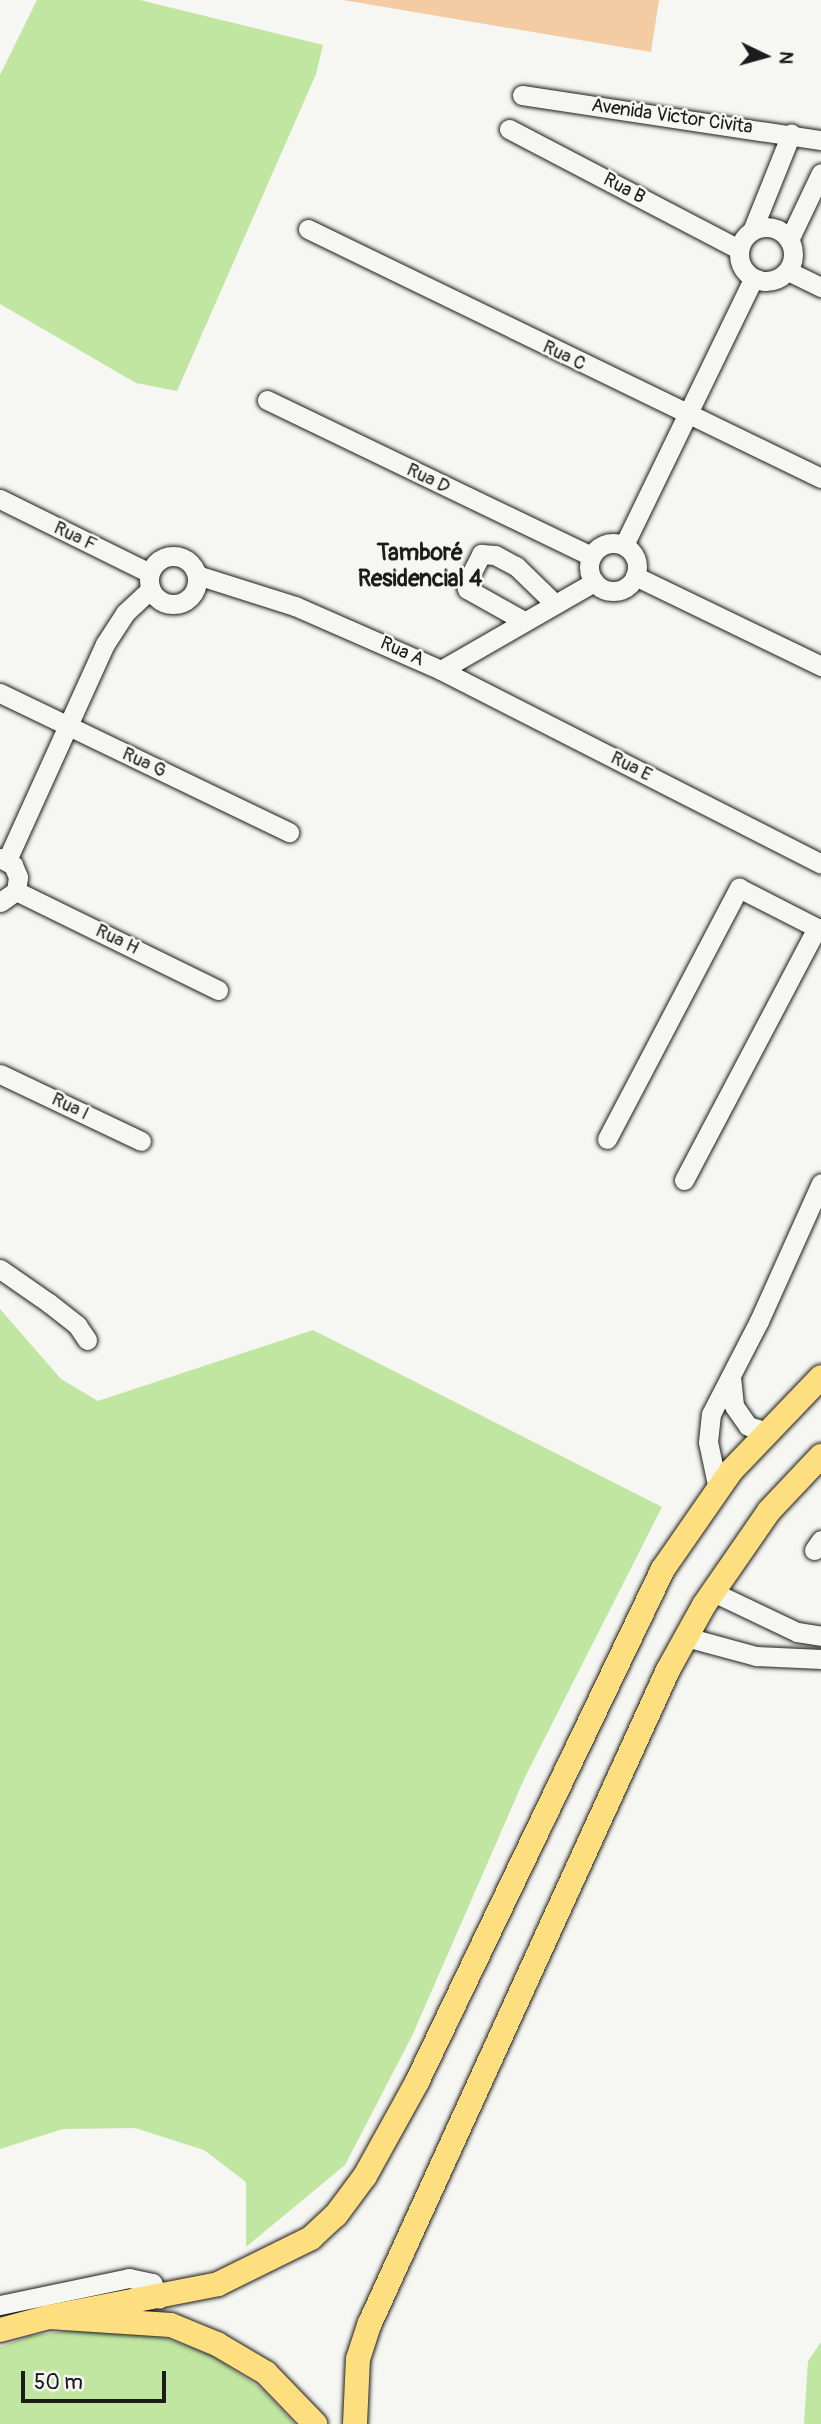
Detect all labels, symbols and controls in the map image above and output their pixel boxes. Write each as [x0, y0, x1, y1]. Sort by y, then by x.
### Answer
north arrow [730, 21, 800, 91]
text: N [773, 50, 798, 65]
street label: Avenida Victor Civita [590, 94, 754, 140]
street label: Rua B [599, 169, 649, 209]
street label: Rua C [539, 336, 589, 376]
street label: Rua D [403, 459, 453, 499]
street label: Rua F [50, 517, 100, 557]
district label: Tamboré Residencial 4 [358, 539, 482, 593]
street label: Rua A [376, 632, 428, 672]
street label: Rua G [118, 743, 170, 783]
street label: Rua E [606, 747, 656, 787]
street label: Rua H [92, 920, 142, 960]
street label: Rua I [48, 1088, 92, 1126]
scale bar [24, 2358, 170, 2402]
text: 50 m [34, 2369, 83, 2396]

